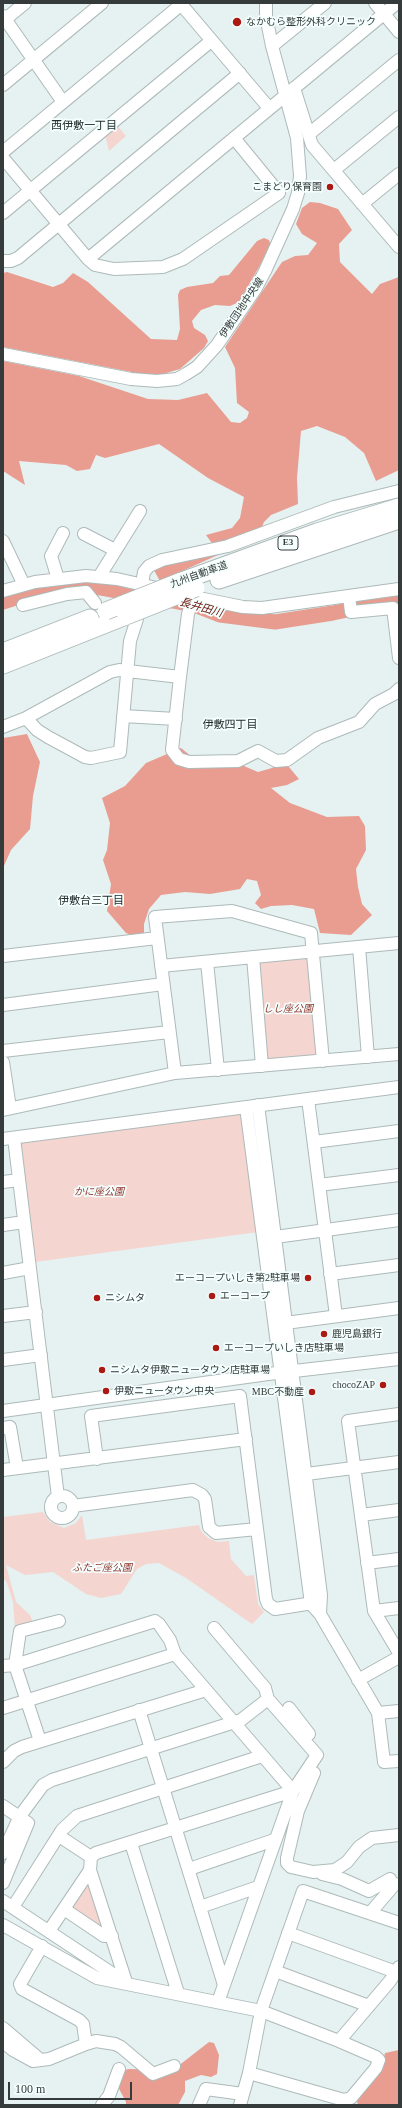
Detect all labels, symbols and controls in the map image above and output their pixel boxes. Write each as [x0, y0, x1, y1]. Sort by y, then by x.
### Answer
marker: なかむら整形外科クリニック [231, 16, 243, 28]
place label: なかむら整形外科クリニック [246, 16, 376, 28]
district label: 西伊敷一丁目 [51, 119, 117, 133]
place label: こまどり保育園 [252, 181, 322, 193]
marker: こまどり保育園 [325, 182, 335, 192]
street label: 伊敷団地中央線 [217, 276, 267, 340]
road number: E3 [278, 536, 298, 550]
street label: 九州自動車道 [169, 559, 229, 591]
water label: 長井田川 [178, 596, 224, 620]
district label: 伊敷四丁目 [203, 718, 257, 732]
district label: 伊敷台三丁目 [58, 894, 124, 908]
park label: しし座公園 [263, 1003, 313, 1015]
park label: かに座公園 [74, 1186, 124, 1198]
place label: エーコープいしき第2駐車場 [175, 1272, 300, 1284]
marker: エーコープいしき第2駐車場 [303, 1273, 313, 1283]
place label: エーコープ [220, 1290, 270, 1302]
marker: エーコープ [207, 1291, 217, 1301]
place label: ニシムタ [105, 1292, 145, 1304]
marker: ニシムタ [92, 1293, 102, 1303]
place label: 鹿児島銀行 [332, 1328, 382, 1340]
marker: 鹿児島銀行 [319, 1329, 329, 1339]
place label: エーコープいしき店駐車場 [224, 1342, 344, 1354]
marker: エーコープいしき店駐車場 [211, 1343, 221, 1353]
place label: ニシムタ伊敷ニュータウン店駐車場 [110, 1364, 270, 1376]
marker: ニシムタ伊敷ニュータウン店駐車場 [97, 1365, 107, 1375]
place label: chocoZAP [332, 1379, 375, 1391]
marker: chocoZAP [378, 1380, 388, 1390]
place label: 伊敷ニュータウン中央 [114, 1385, 214, 1397]
marker: 伊敷ニュータウン中央 [101, 1386, 111, 1396]
place label: MBC不動産 [252, 1386, 304, 1398]
marker: MBC不動産 [307, 1387, 317, 1397]
park label: ふたご座公園 [72, 1562, 132, 1574]
scale bar [10, 2074, 134, 2100]
text: 100 m [15, 2082, 45, 2096]

